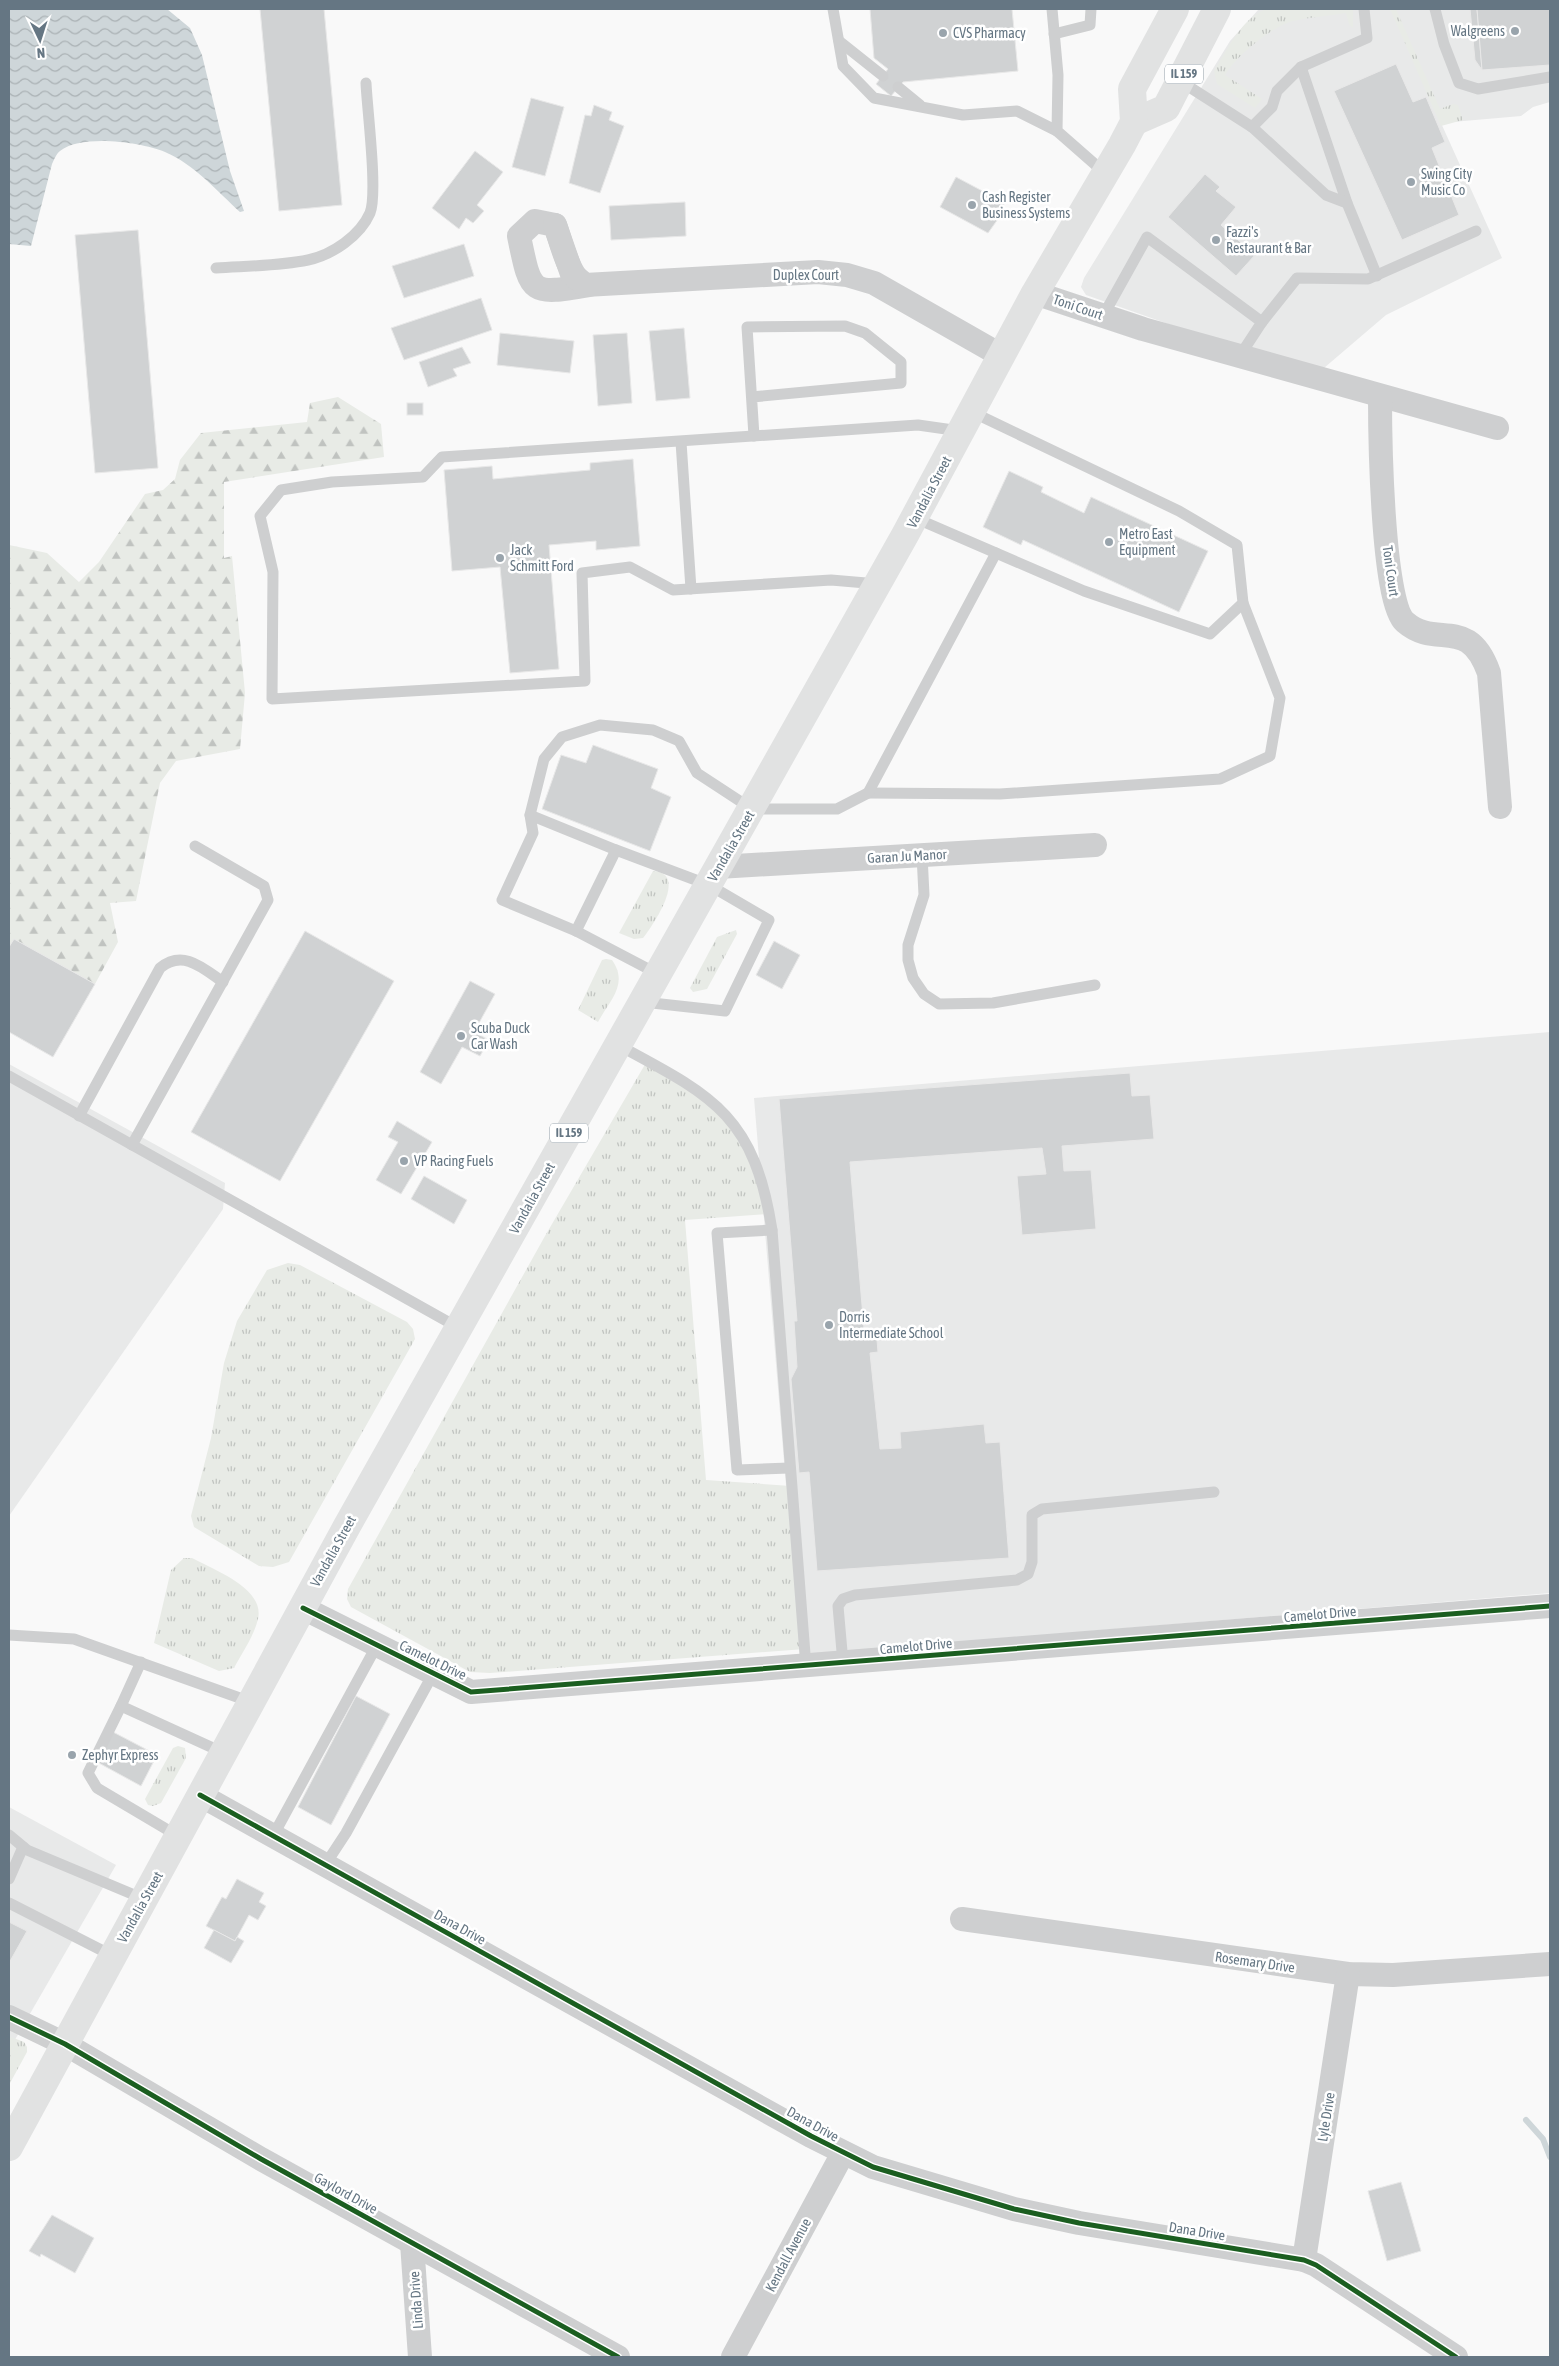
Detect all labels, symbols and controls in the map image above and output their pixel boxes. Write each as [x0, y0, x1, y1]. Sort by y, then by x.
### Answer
north arrow [15, 15, 65, 65]
place label: Walgreens [1451, 23, 1505, 39]
place label: CVS Pharmacy [953, 25, 1026, 41]
marker: Walgreens [1509, 25, 1521, 37]
marker: CVS Pharmacy [937, 27, 949, 39]
text: N [36, 45, 46, 61]
road number: IL 159 [1165, 64, 1203, 84]
place label: Swing City Music Co [1421, 166, 1473, 198]
marker: Swing City Music Co [1405, 176, 1417, 188]
place label: Cash Register Business Systems [982, 189, 1070, 221]
marker: Cash Register Business Systems [966, 199, 978, 211]
place label: Fazzi's Restaurant & Bar [1226, 224, 1312, 256]
marker: Fazzi's Restaurant & Bar [1210, 234, 1222, 246]
street label: Duplex Court [773, 267, 839, 283]
street label: Toni Court [1051, 291, 1105, 323]
street label: Vandalia Street [903, 453, 955, 531]
place label: Metro East Equipment [1119, 526, 1175, 558]
marker: Metro East Equipment [1103, 536, 1115, 548]
place label: Jack Schmitt Ford [510, 542, 574, 574]
street label: Toni Court [1379, 544, 1403, 598]
marker: Jack Schmitt Ford [494, 552, 506, 564]
street label: Vandalia Street [704, 808, 758, 884]
street label: Garan Ju Manor [867, 846, 948, 866]
place label: Scuba Duck Car Wash [471, 1020, 530, 1052]
marker: Scuba Duck Car Wash [455, 1030, 467, 1042]
road number: IL 159 [550, 1124, 588, 1142]
place label: VP Racing Fuels [414, 1153, 494, 1169]
marker: VP Racing Fuels [398, 1155, 410, 1167]
street label: Vandalia Street [506, 1160, 558, 1236]
place label: Dorris Intermediate School [839, 1309, 944, 1341]
marker: Dorris Intermediate School [823, 1319, 835, 1331]
street label: Vandalia Street [307, 1513, 359, 1589]
street label: Camelot Drive [1283, 1603, 1357, 1625]
street label: Camelot Drive [879, 1635, 953, 1657]
street label: Camelot Drive [397, 1637, 469, 1683]
place label: Zephyr Express [82, 1747, 159, 1763]
marker: Zephyr Express [66, 1749, 78, 1761]
street label: Vandalia Street [114, 1869, 166, 1945]
street label: Dana Drive [431, 1906, 489, 1948]
street label: Rosemary Drive [1214, 1948, 1296, 1976]
street label: Lyle Drive [1314, 2091, 1338, 2143]
street label: Dana Drive [784, 2103, 842, 2145]
street label: Gaylord Drive [312, 2169, 380, 2217]
street label: Kendall Avenue [762, 2215, 814, 2295]
street label: Dana Drive [1168, 2219, 1226, 2243]
street label: Linda Drive [406, 2271, 426, 2329]

